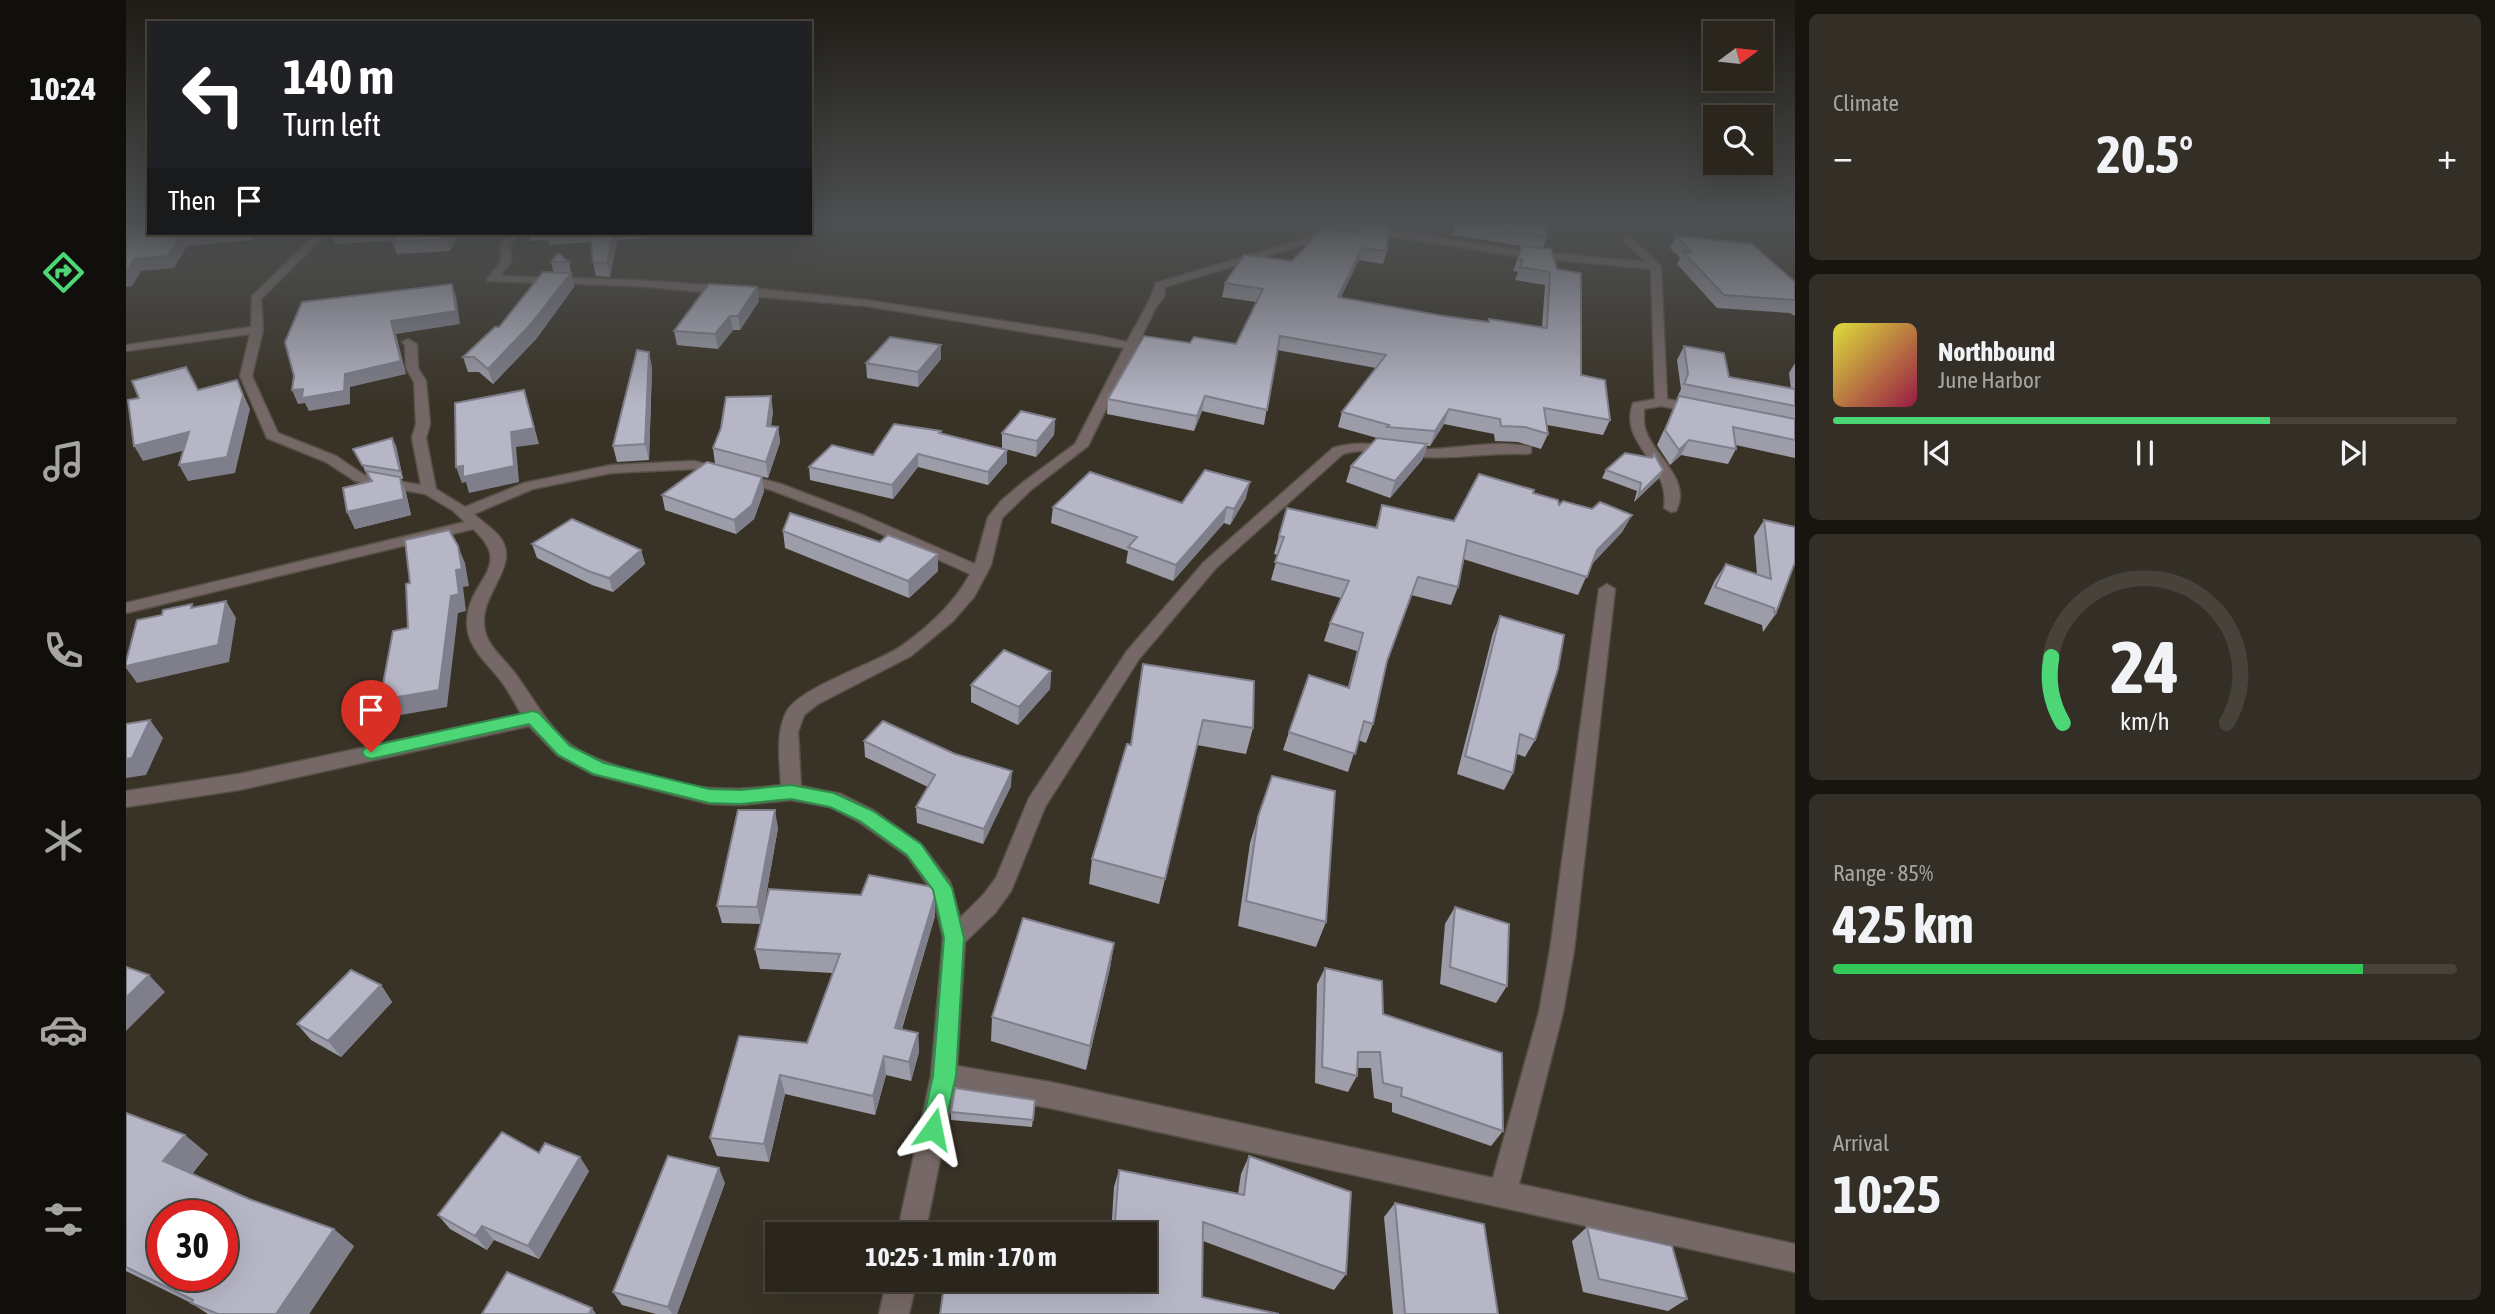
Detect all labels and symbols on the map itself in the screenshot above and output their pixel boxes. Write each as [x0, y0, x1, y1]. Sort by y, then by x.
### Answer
north arrow [1703, 21, 1773, 91]
pin [341, 680, 401, 752]
position arrow [896, 1092, 970, 1166]
speed limit sign: 30 [147, 1200, 238, 1291]

